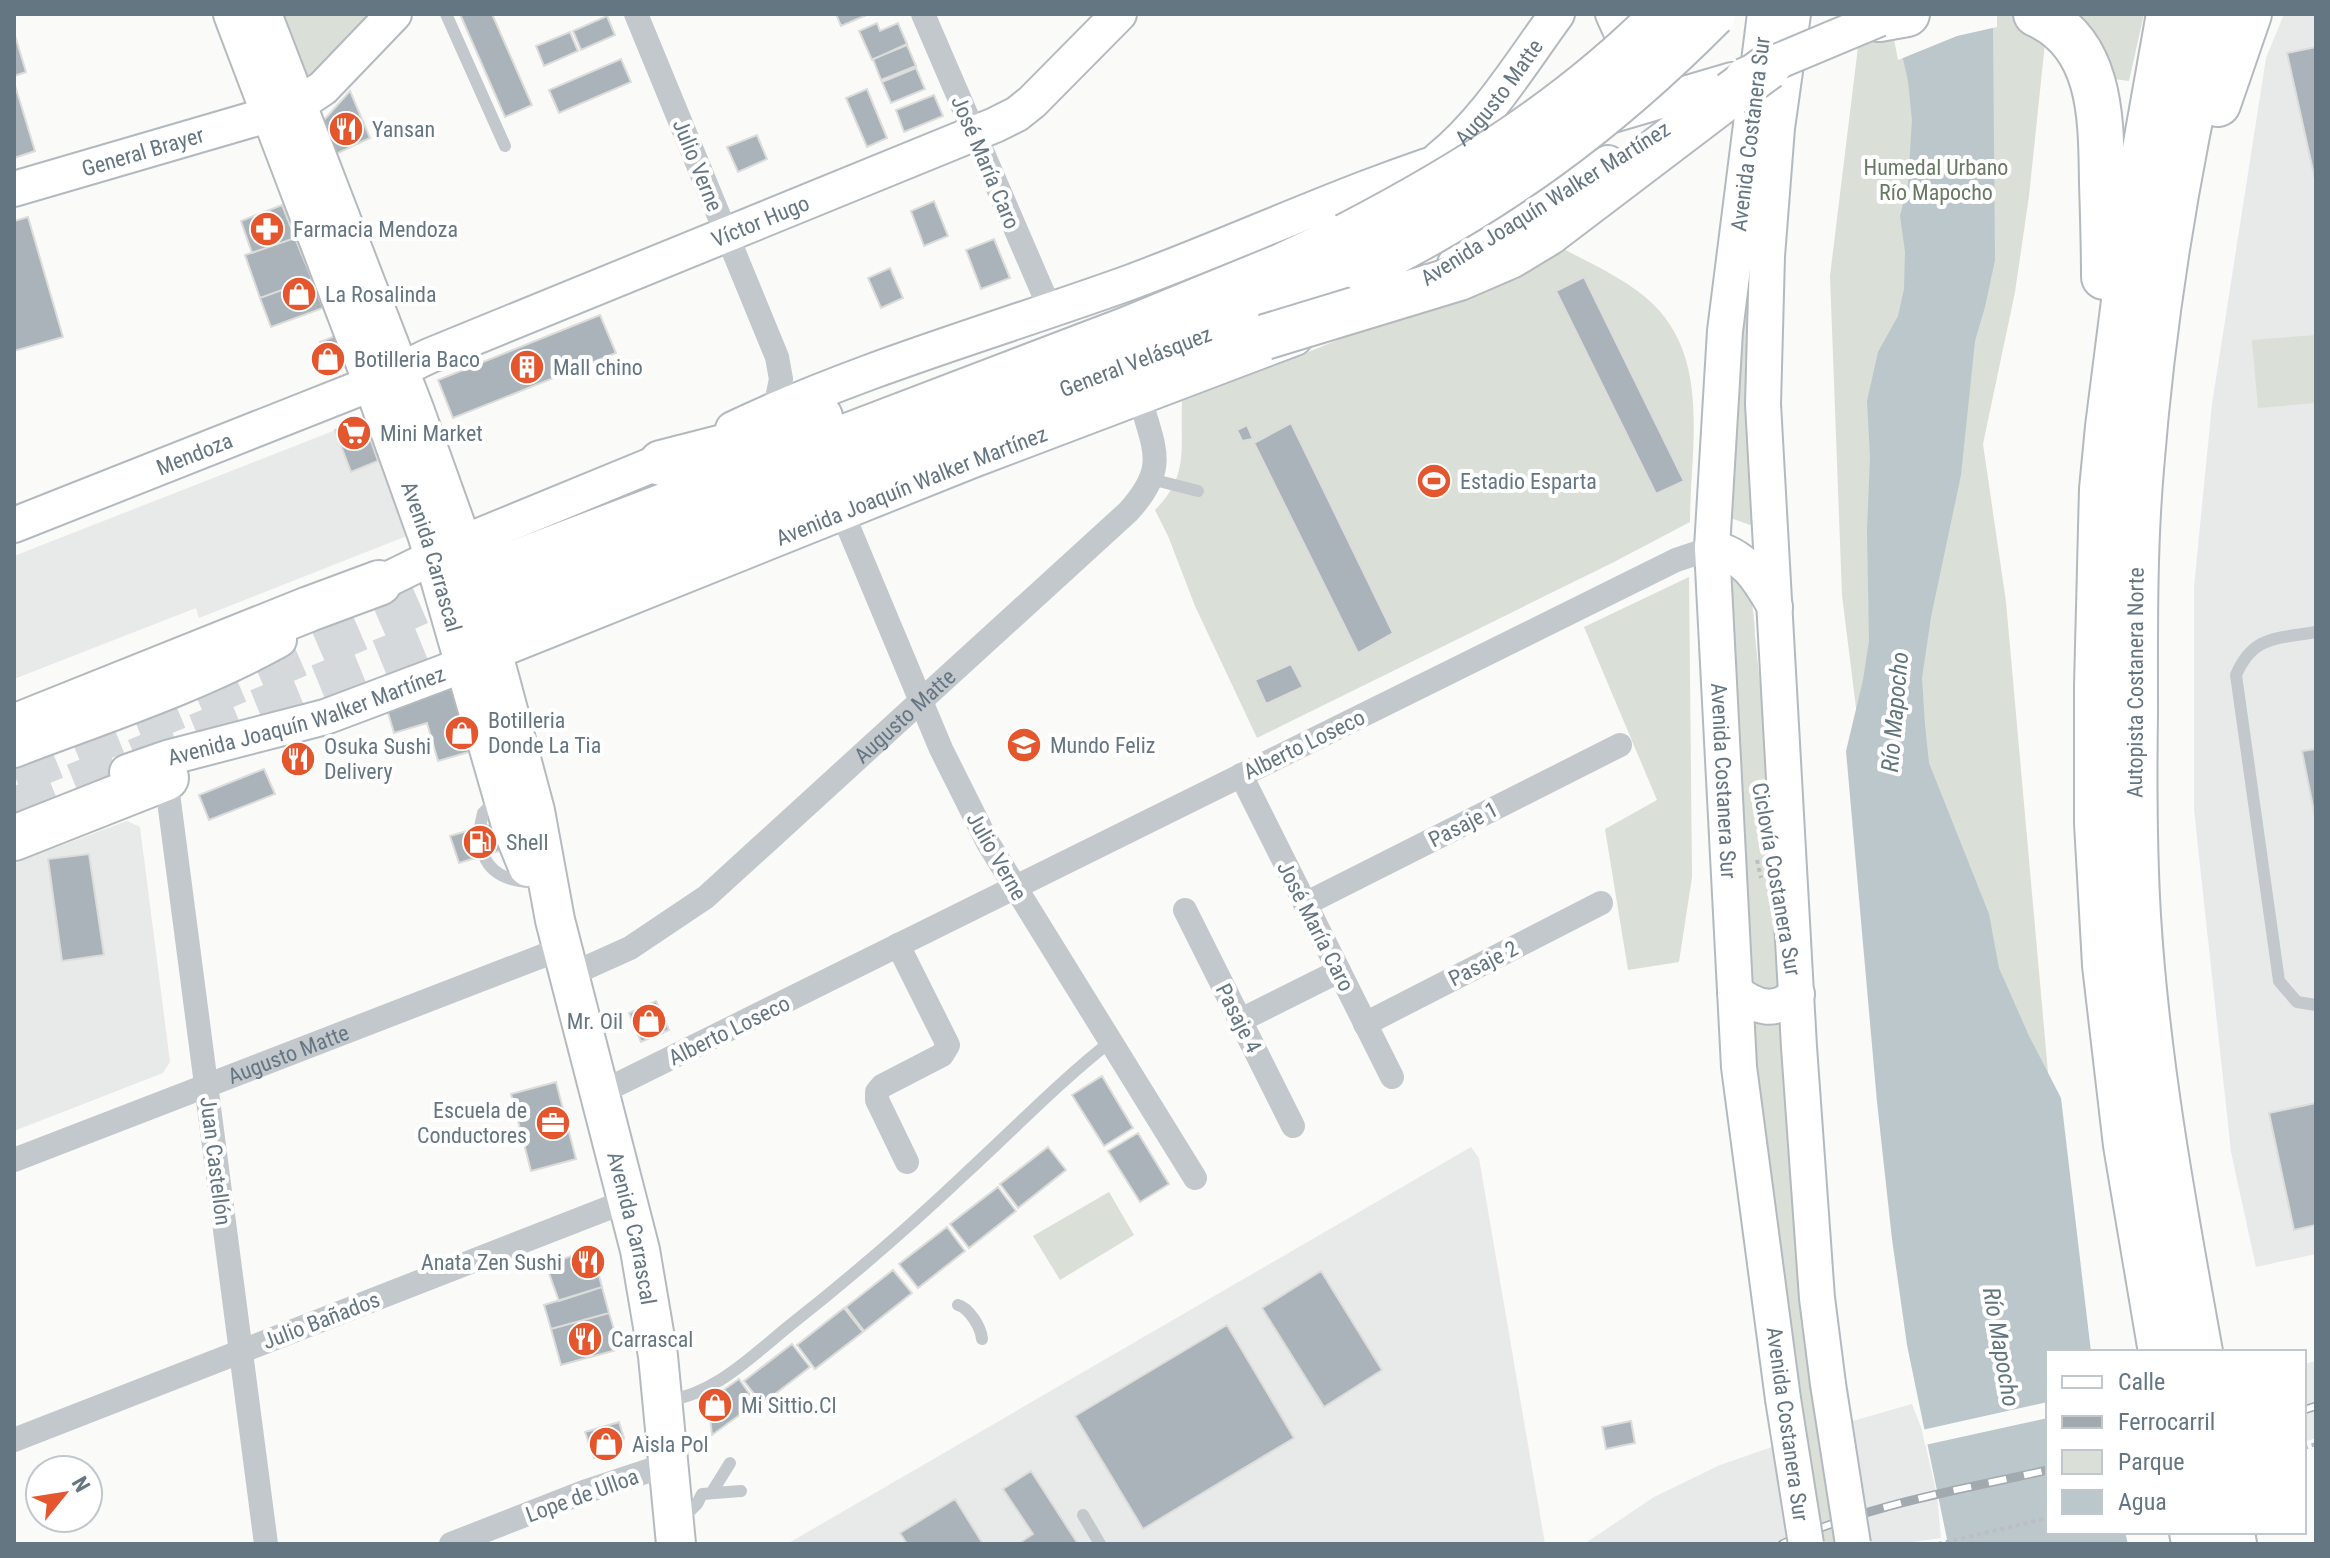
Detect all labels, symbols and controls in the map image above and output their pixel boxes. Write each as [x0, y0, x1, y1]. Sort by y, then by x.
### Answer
street label: Augusto Matte [1450, 34, 1548, 151]
street label: Avenida Costanera Sur [1726, 35, 1775, 233]
street label: José María Caro [946, 92, 1025, 233]
restaurant icon: Yansan [327, 110, 365, 148]
street label: Julio Verne [668, 115, 727, 215]
street label: Avenida Joaquín Walker Martínez [1416, 116, 1674, 291]
place label: Yansan [372, 117, 435, 142]
street label: General Brayer [79, 122, 207, 182]
park label: Humedal Urbano Río Mapocho [1864, 155, 2008, 205]
street label: Víctor Hugo [708, 190, 813, 252]
pharmacy icon: Farmacia Mendoza [248, 210, 286, 248]
place label: Farmacia Mendoza [293, 217, 458, 242]
shop icon: La Rosalinda [280, 275, 318, 313]
place label: La Rosalinda [325, 282, 437, 307]
street label: General Velásquez [1056, 321, 1215, 402]
shop icon: Botilleria Baco [309, 340, 347, 378]
place label: Botilleria Baco [354, 347, 480, 372]
building icon: Mall chino [508, 348, 546, 386]
place label: Mall chino [553, 355, 643, 380]
supermarket icon: Mini Market [335, 414, 373, 452]
place label: Mini Market [380, 421, 483, 446]
street label: Avenida Joaquín Walker Martínez [772, 421, 1050, 551]
street label: Mendoza [153, 428, 236, 480]
sports icon: Estadio Esparta [1415, 462, 1453, 500]
place label: Estadio Esparta [1460, 469, 1597, 494]
street label: Avenida Carrascal [396, 478, 467, 635]
street label: Autopista Costanera Norte [2122, 567, 2149, 798]
water label: Río Mapocho [1876, 651, 1914, 773]
street label: Avenida Joaquín Walker Martínez [165, 661, 449, 770]
street label: Augusto Matte [849, 664, 960, 769]
street label: Avenida Costanera Sur [1706, 682, 1741, 880]
street label: Alberto Loseco [1240, 704, 1369, 785]
place label: Botilleria Donde La Tia [488, 708, 601, 758]
shop icon: Botilleria Donde La Tia [443, 714, 481, 752]
school or university icon: Mundo Feliz [1005, 726, 1043, 764]
place label: Mundo Feliz [1050, 733, 1155, 758]
place label: Osuka Sushi Delivery [324, 734, 431, 784]
restaurant icon: Osuka Sushi Delivery [279, 740, 317, 778]
street label: Ciclovía Costanera Sur [1747, 780, 1806, 978]
street label: Pasaje 1 [1424, 796, 1502, 852]
street label: Julio Verne [961, 808, 1032, 905]
fuel station icon: Shell [461, 823, 499, 861]
place label: Shell [506, 830, 548, 855]
street label: José María Caro [1272, 857, 1359, 995]
street label: Pasaje 2 [1444, 935, 1522, 991]
street label: Pasaje 4 [1211, 979, 1267, 1057]
street label: Alberto Loseco [665, 990, 794, 1071]
shop icon: Mr. Oil [630, 1002, 668, 1040]
place label: Mr. Oil [567, 1009, 623, 1034]
street label: Augusto Matte [224, 1020, 353, 1089]
street label: Juan Castellón [195, 1095, 236, 1227]
place label: Escuela de Conductores [417, 1098, 527, 1148]
office icon: Escuela de Conductores [534, 1104, 572, 1142]
street label: Avenida Carrascal [602, 1149, 661, 1307]
restaurant icon: Anata Zen Sushi [569, 1243, 607, 1281]
place label: Anata Zen Sushi [421, 1250, 562, 1275]
water label: Río Mapocho [1977, 1285, 2025, 1409]
street label: Julio Bañados [259, 1287, 383, 1354]
restaurant icon: Carrascal [566, 1320, 604, 1358]
street label: Avenida Costanera Sur [1761, 1325, 1814, 1523]
place label: Carrascal [611, 1327, 693, 1352]
legend [2046, 1350, 2306, 1534]
text: Calle [2118, 1368, 2165, 1396]
shop icon: Mi Sittio.Cl [696, 1386, 734, 1424]
place label: Mi Sittio.Cl [741, 1393, 837, 1418]
text: Ferrocarril [2118, 1408, 2215, 1436]
shop icon: Aisla Pol [587, 1425, 625, 1463]
place label: Aisla Pol [632, 1432, 709, 1457]
text: Parque [2118, 1448, 2185, 1476]
north arrow [24, 1454, 104, 1534]
street label: Lope de Ulloa [522, 1464, 642, 1527]
text: N [67, 1472, 95, 1496]
text: Agua [2118, 1488, 2167, 1516]

